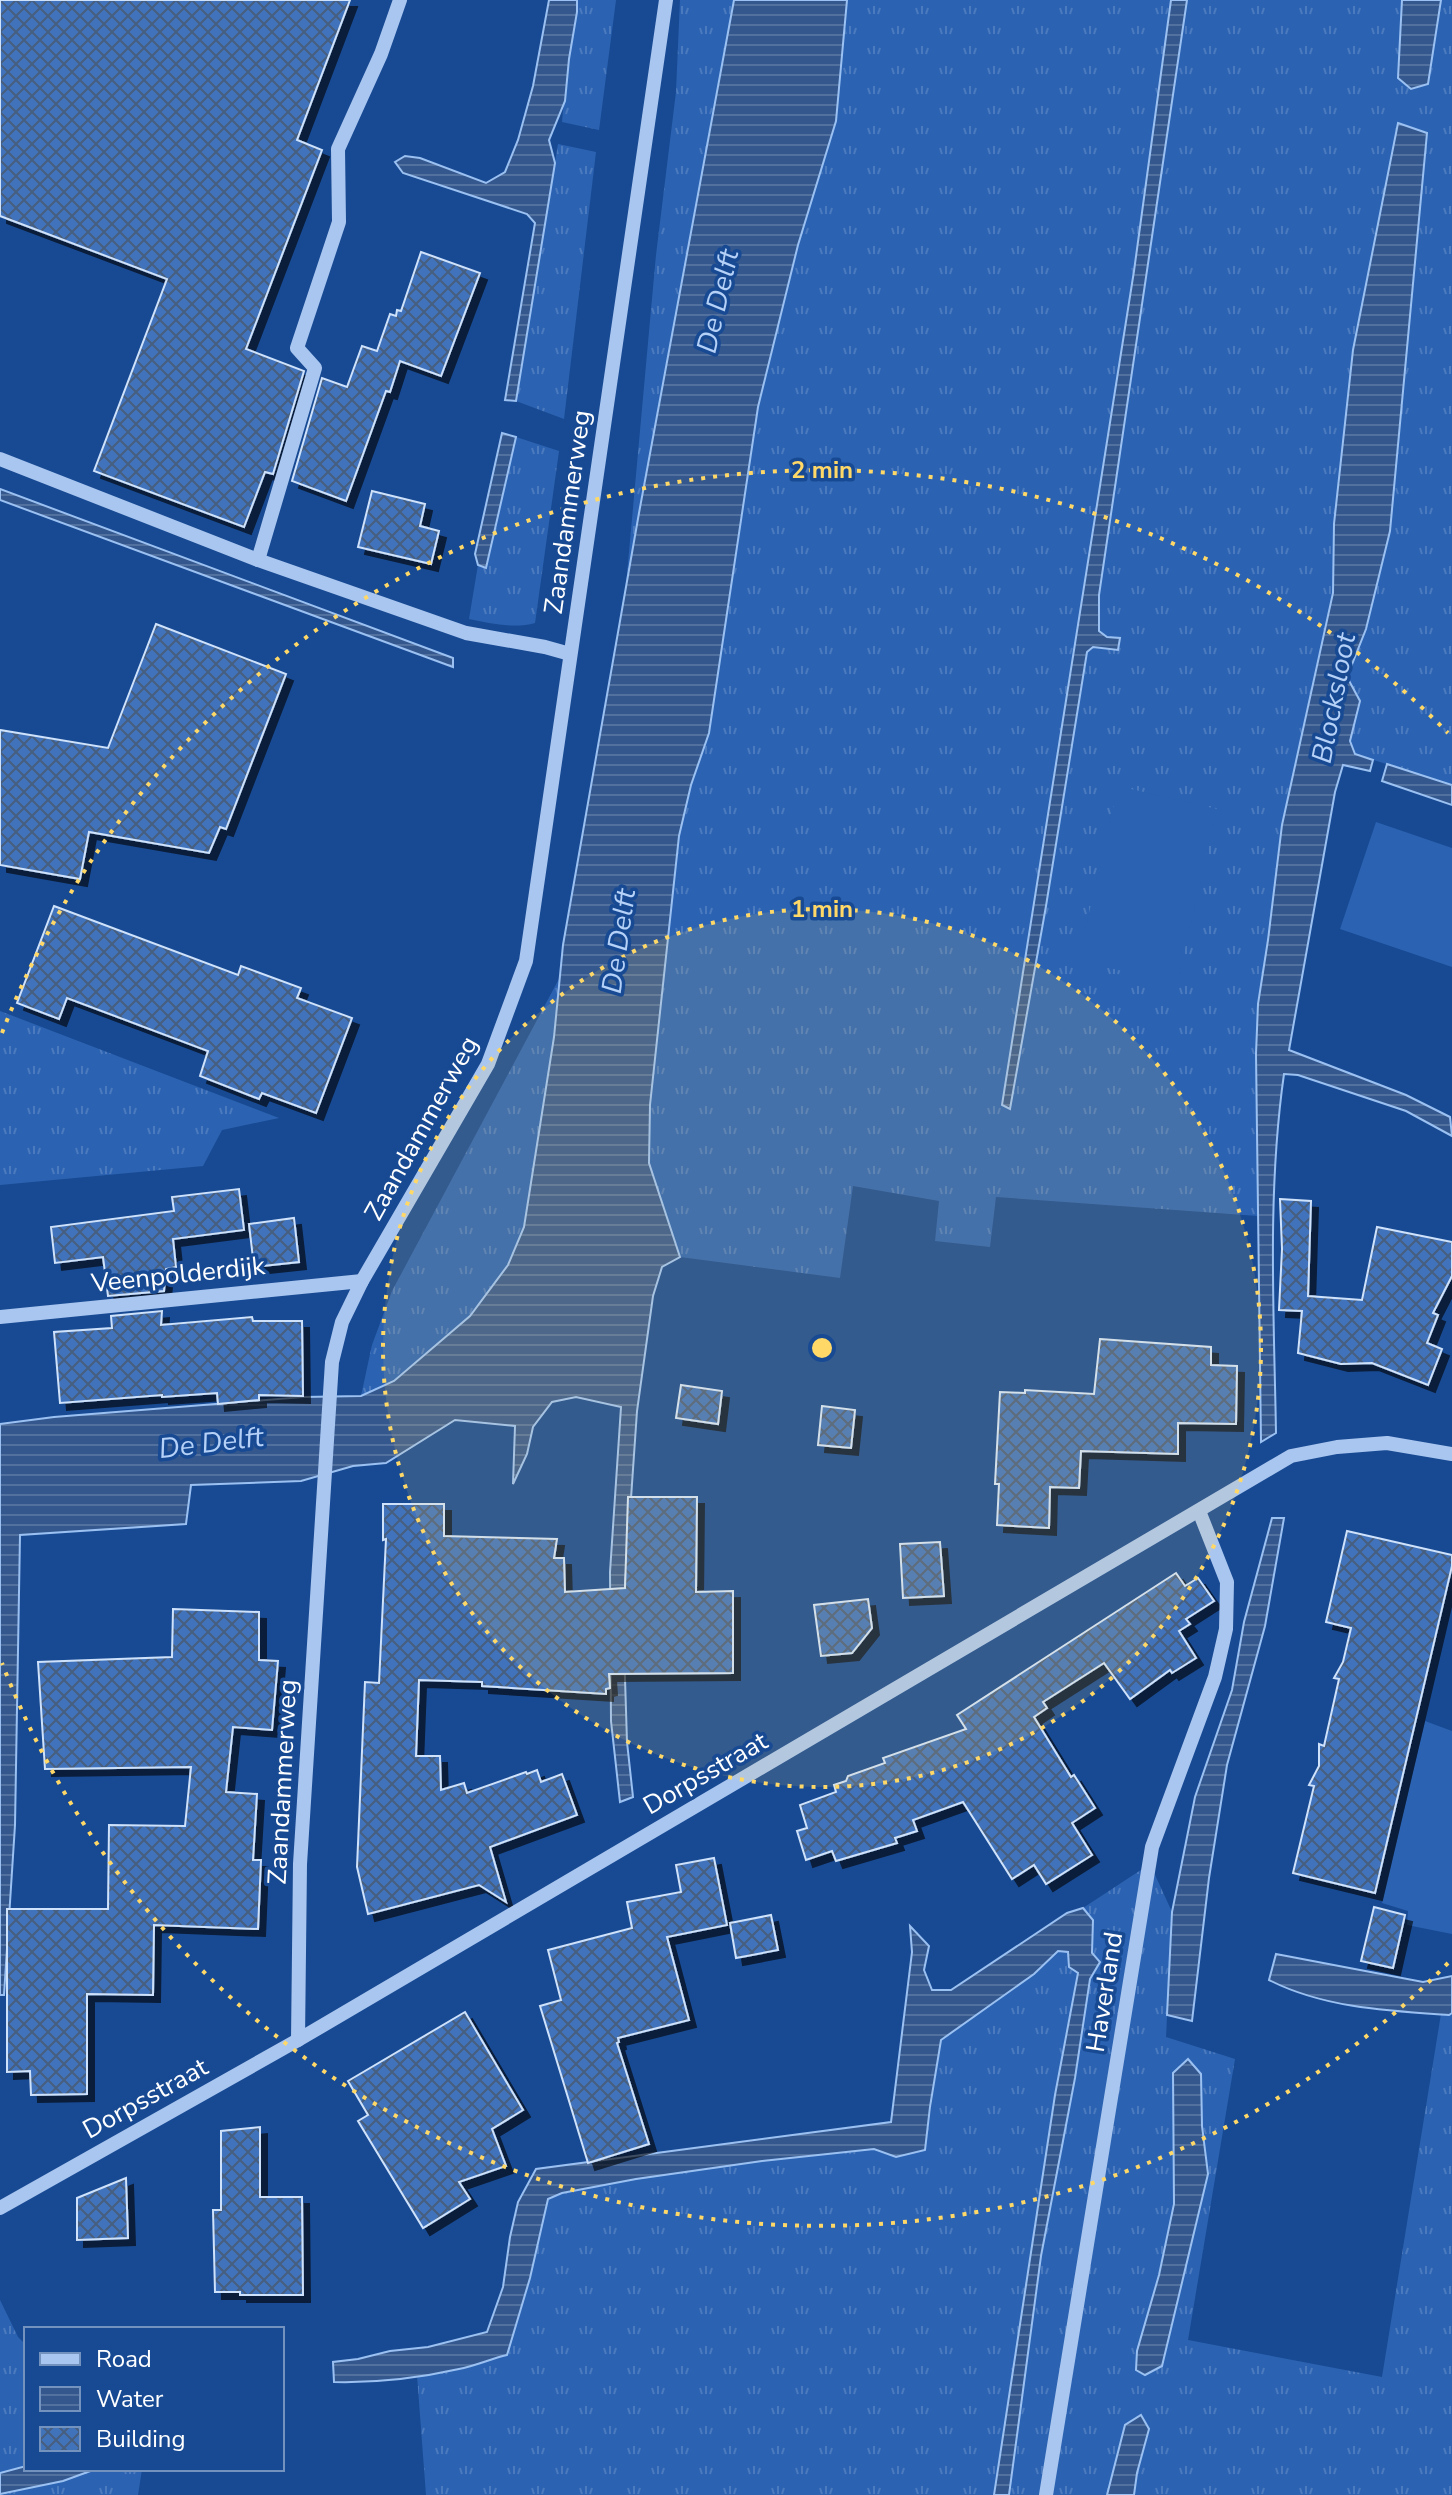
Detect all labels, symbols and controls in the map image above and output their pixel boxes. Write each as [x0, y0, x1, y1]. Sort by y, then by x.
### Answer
water label: De Delft [688, 245, 749, 357]
street label: Zaandammerweg [536, 408, 599, 616]
text: 2 min [791, 454, 853, 486]
water label: Blocksloot [1303, 629, 1365, 766]
water label: De Delft [593, 885, 645, 996]
text: 1 min [791, 893, 853, 925]
street label: Zaandammerweg [356, 1030, 487, 1227]
street label: Veenpolderdijk [88, 1248, 268, 1301]
centre of rings [808, 1334, 836, 1362]
water label: De Delft [157, 1418, 267, 1468]
street label: Zaandammerweg [260, 1679, 305, 1886]
street label: Dorpsstraat [637, 1723, 775, 1823]
street label: Haverland [1078, 1929, 1131, 2055]
street label: Dorpsstraat [76, 2049, 215, 2147]
legend [24, 2327, 284, 2471]
text: Road [96, 2343, 152, 2375]
text: Water [96, 2383, 164, 2415]
text: Building [96, 2423, 186, 2455]

